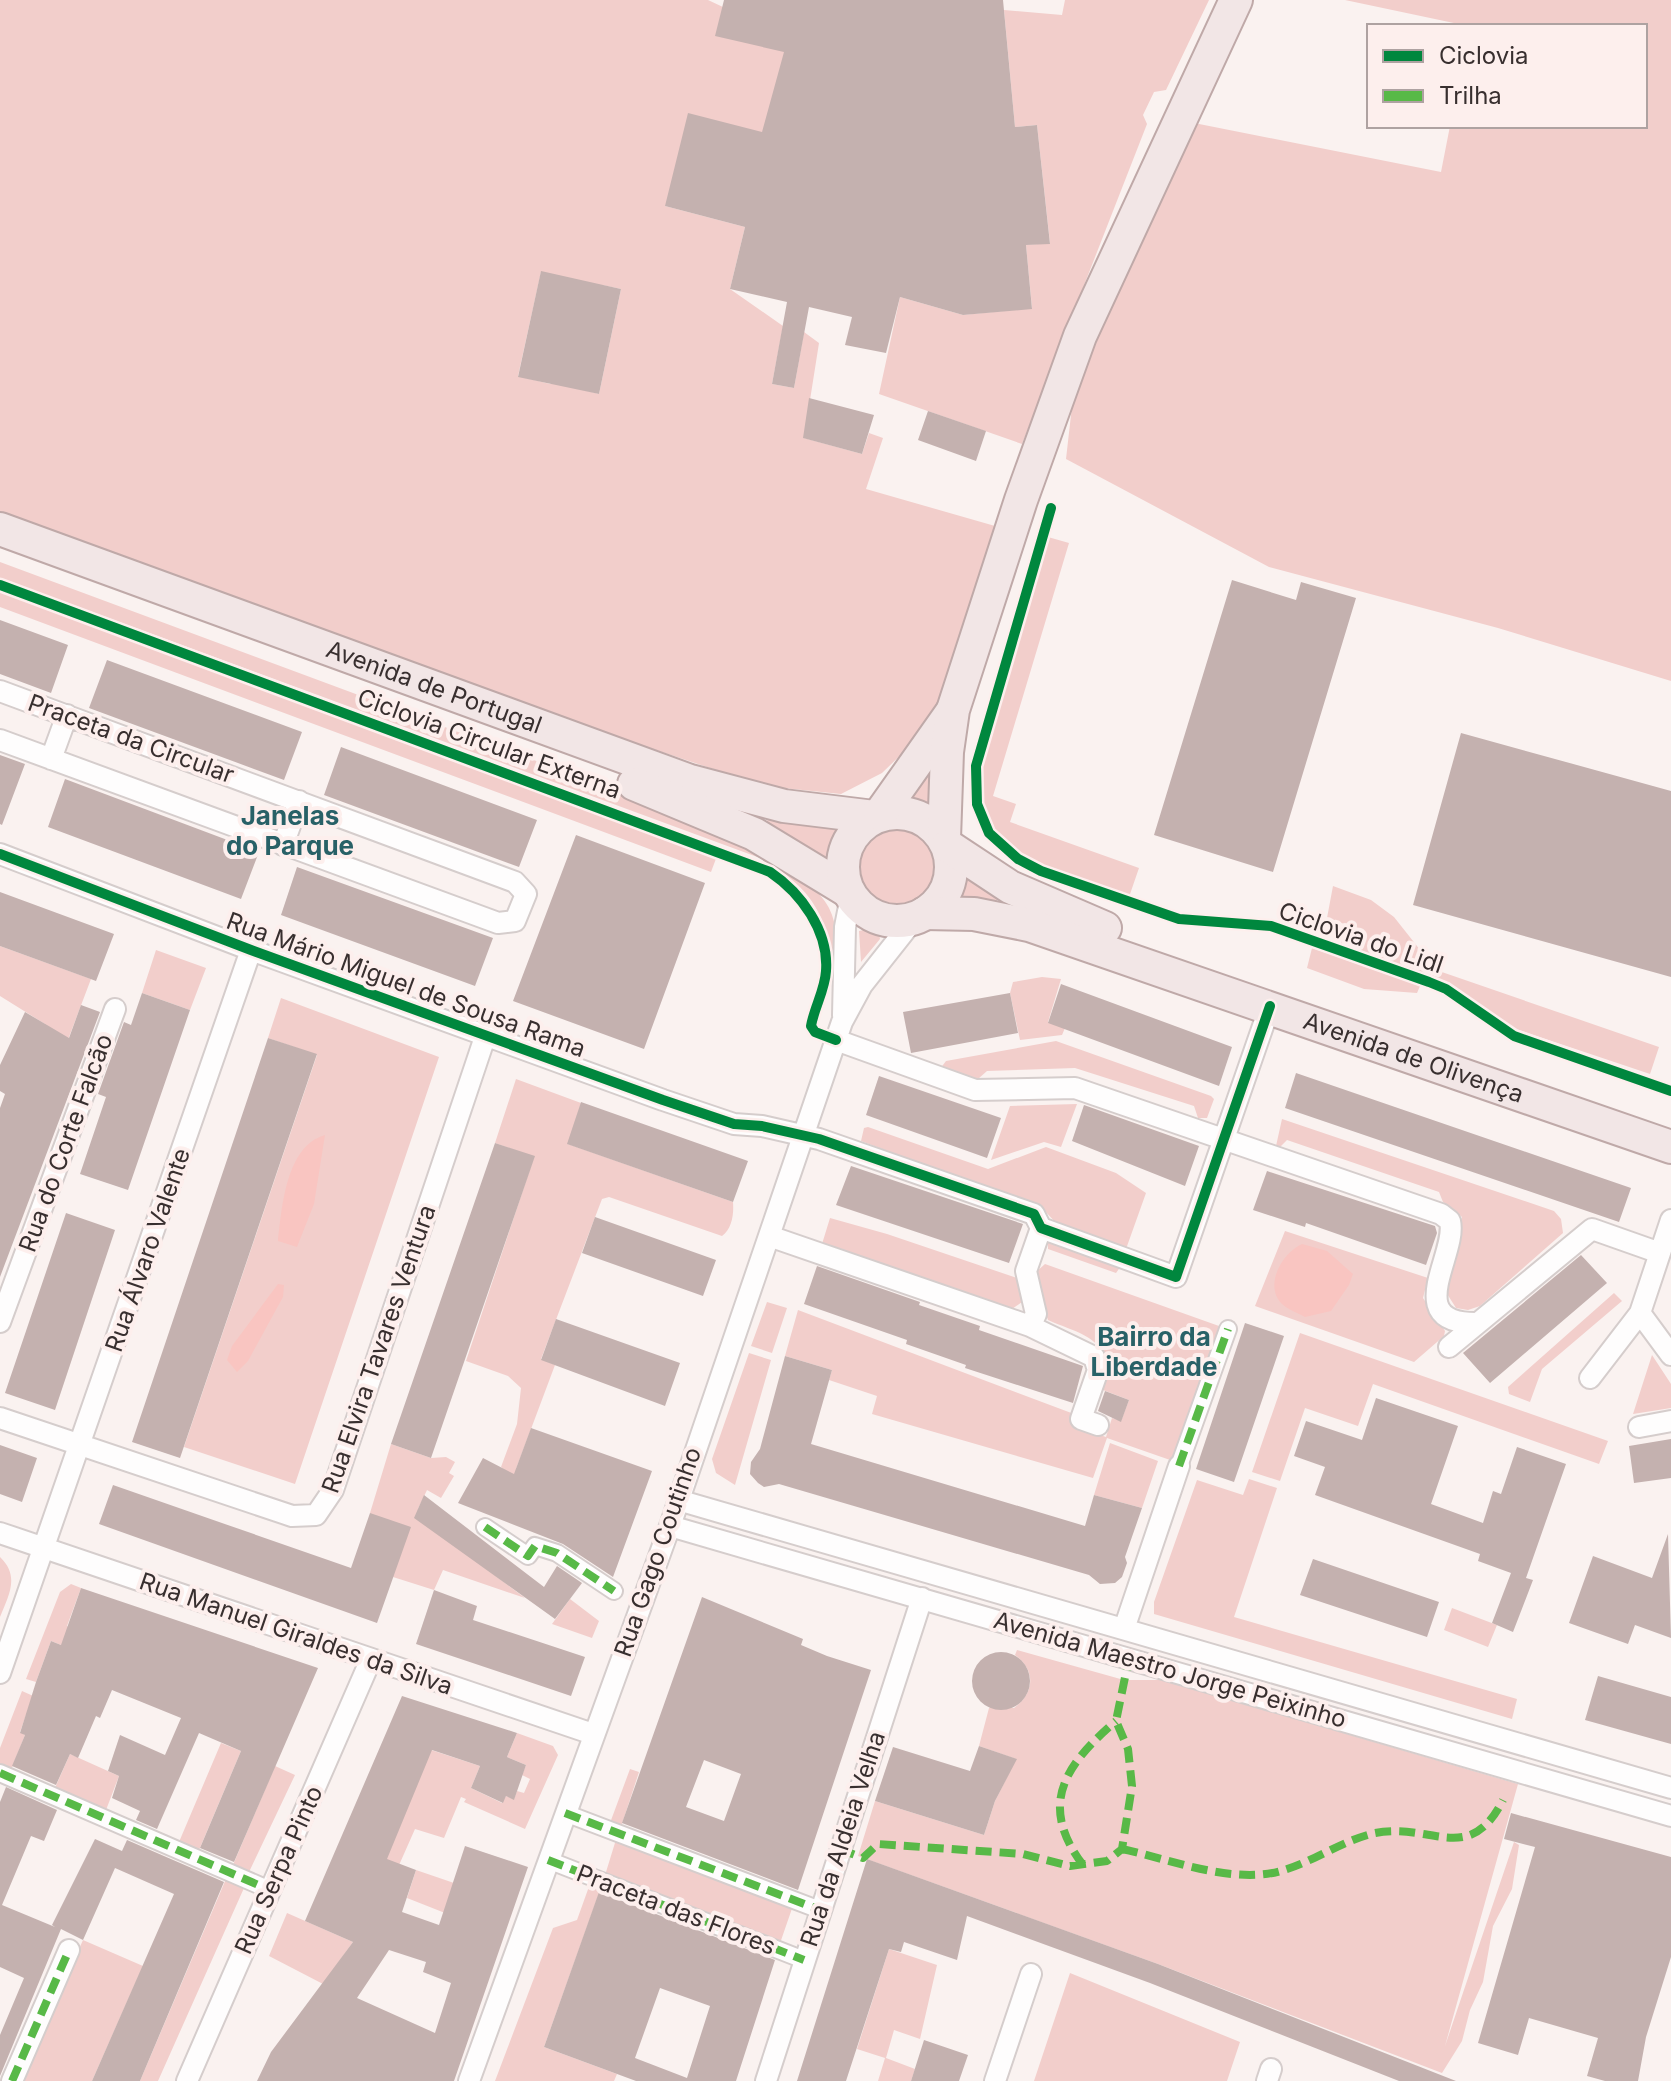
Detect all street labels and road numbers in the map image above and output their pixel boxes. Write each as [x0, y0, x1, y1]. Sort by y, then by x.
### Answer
street label: Avenida de Portugal [322, 634, 546, 740]
street label: Ciclovia Circular Externa [354, 682, 625, 805]
street label: Praceta da Circular [24, 688, 238, 789]
street label: Ciclovia do Lidl [1275, 896, 1447, 979]
street label: Rua Mário Miguel de Sousa Rama [223, 906, 590, 1063]
street label: Avenida de Olivença [1300, 1006, 1528, 1109]
street label: Rua do Corte Falcão [13, 1030, 119, 1256]
street label: Rua Álvaro Valente [98, 1144, 196, 1355]
street label: Rua Elvira Tavares Ventura [316, 1201, 441, 1497]
street label: Rua Gago Coutinho [608, 1443, 707, 1660]
street label: Rua Manuel Giraldes da Silva [136, 1566, 456, 1701]
street label: Avenida Maestro Jorge Peixinho [991, 1605, 1350, 1734]
street label: Rua da Aldeia Velha [794, 1728, 891, 1950]
street label: Rua Serpa Pinto [228, 1781, 329, 1958]
street label: Praceta das Flores [572, 1858, 780, 1961]

